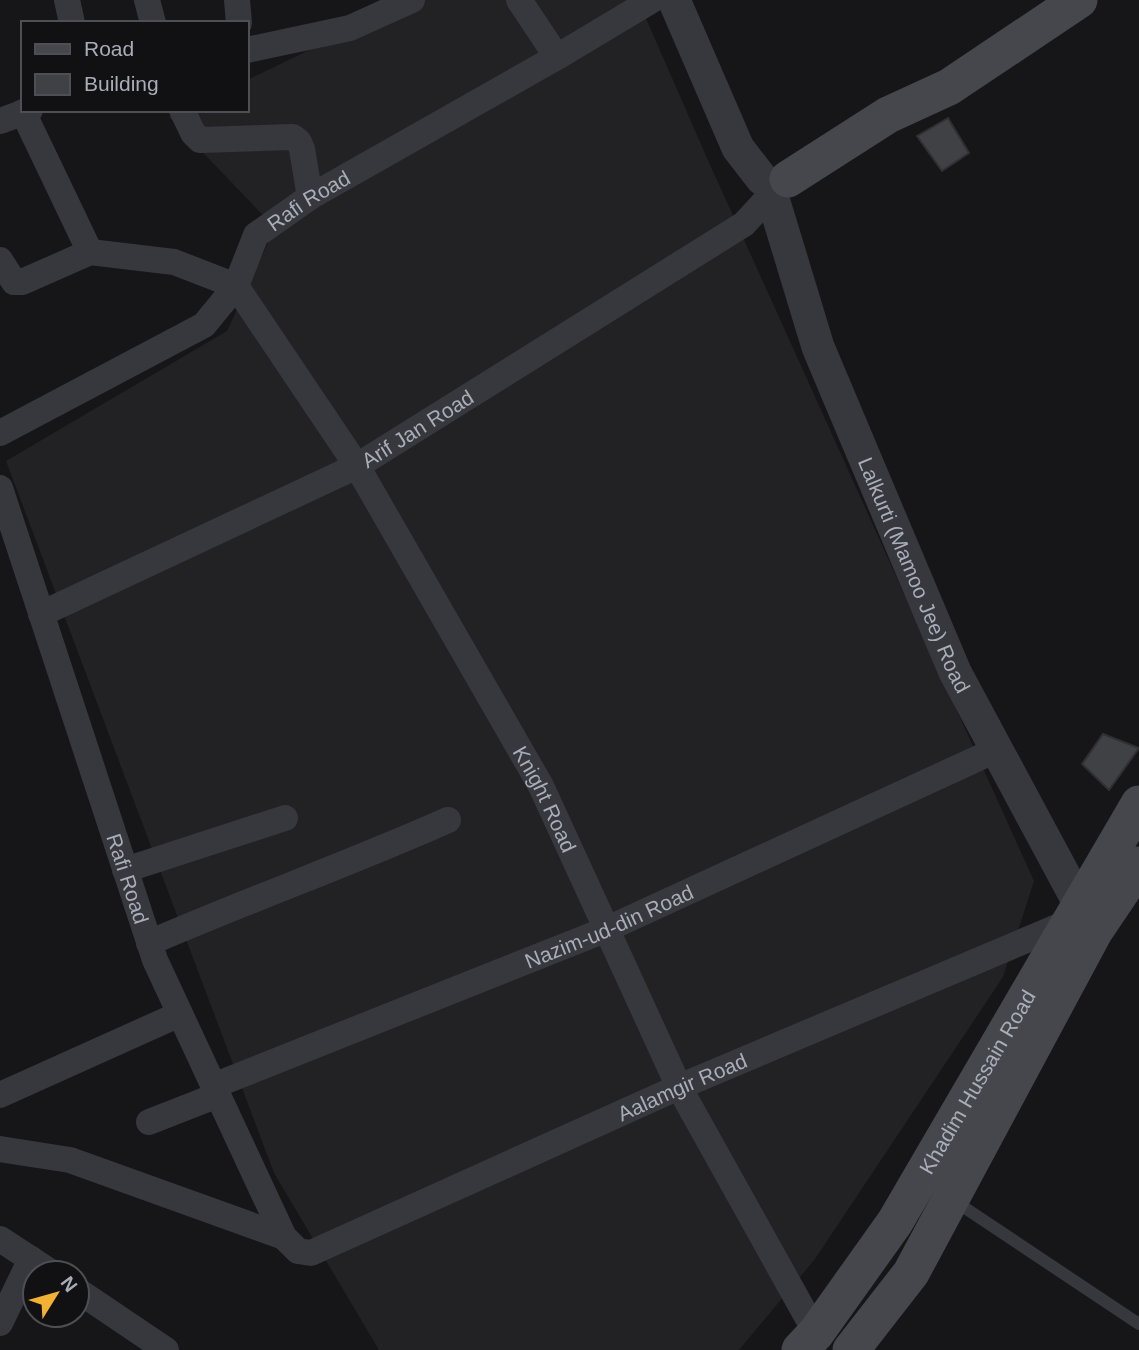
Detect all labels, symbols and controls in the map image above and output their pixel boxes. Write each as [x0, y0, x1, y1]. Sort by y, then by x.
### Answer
legend [21, 21, 248, 112]
text: Road [84, 37, 134, 60]
text: Building [84, 72, 159, 95]
street label: Rafi Road [263, 165, 354, 235]
street label: Arif Jan Road [357, 385, 477, 472]
street label: Lalkurti (Mamoo Jee) Road [854, 454, 975, 696]
street label: Knight Road [509, 742, 581, 856]
street label: Rafi Road [103, 831, 154, 926]
street label: Nazim-ud-din Road [521, 880, 697, 972]
street label: Khadim Hussain Road [914, 986, 1040, 1178]
street label: Aalamgir Road [614, 1048, 750, 1125]
north arrow [21, 1259, 91, 1329]
text: N [57, 1272, 82, 1296]

